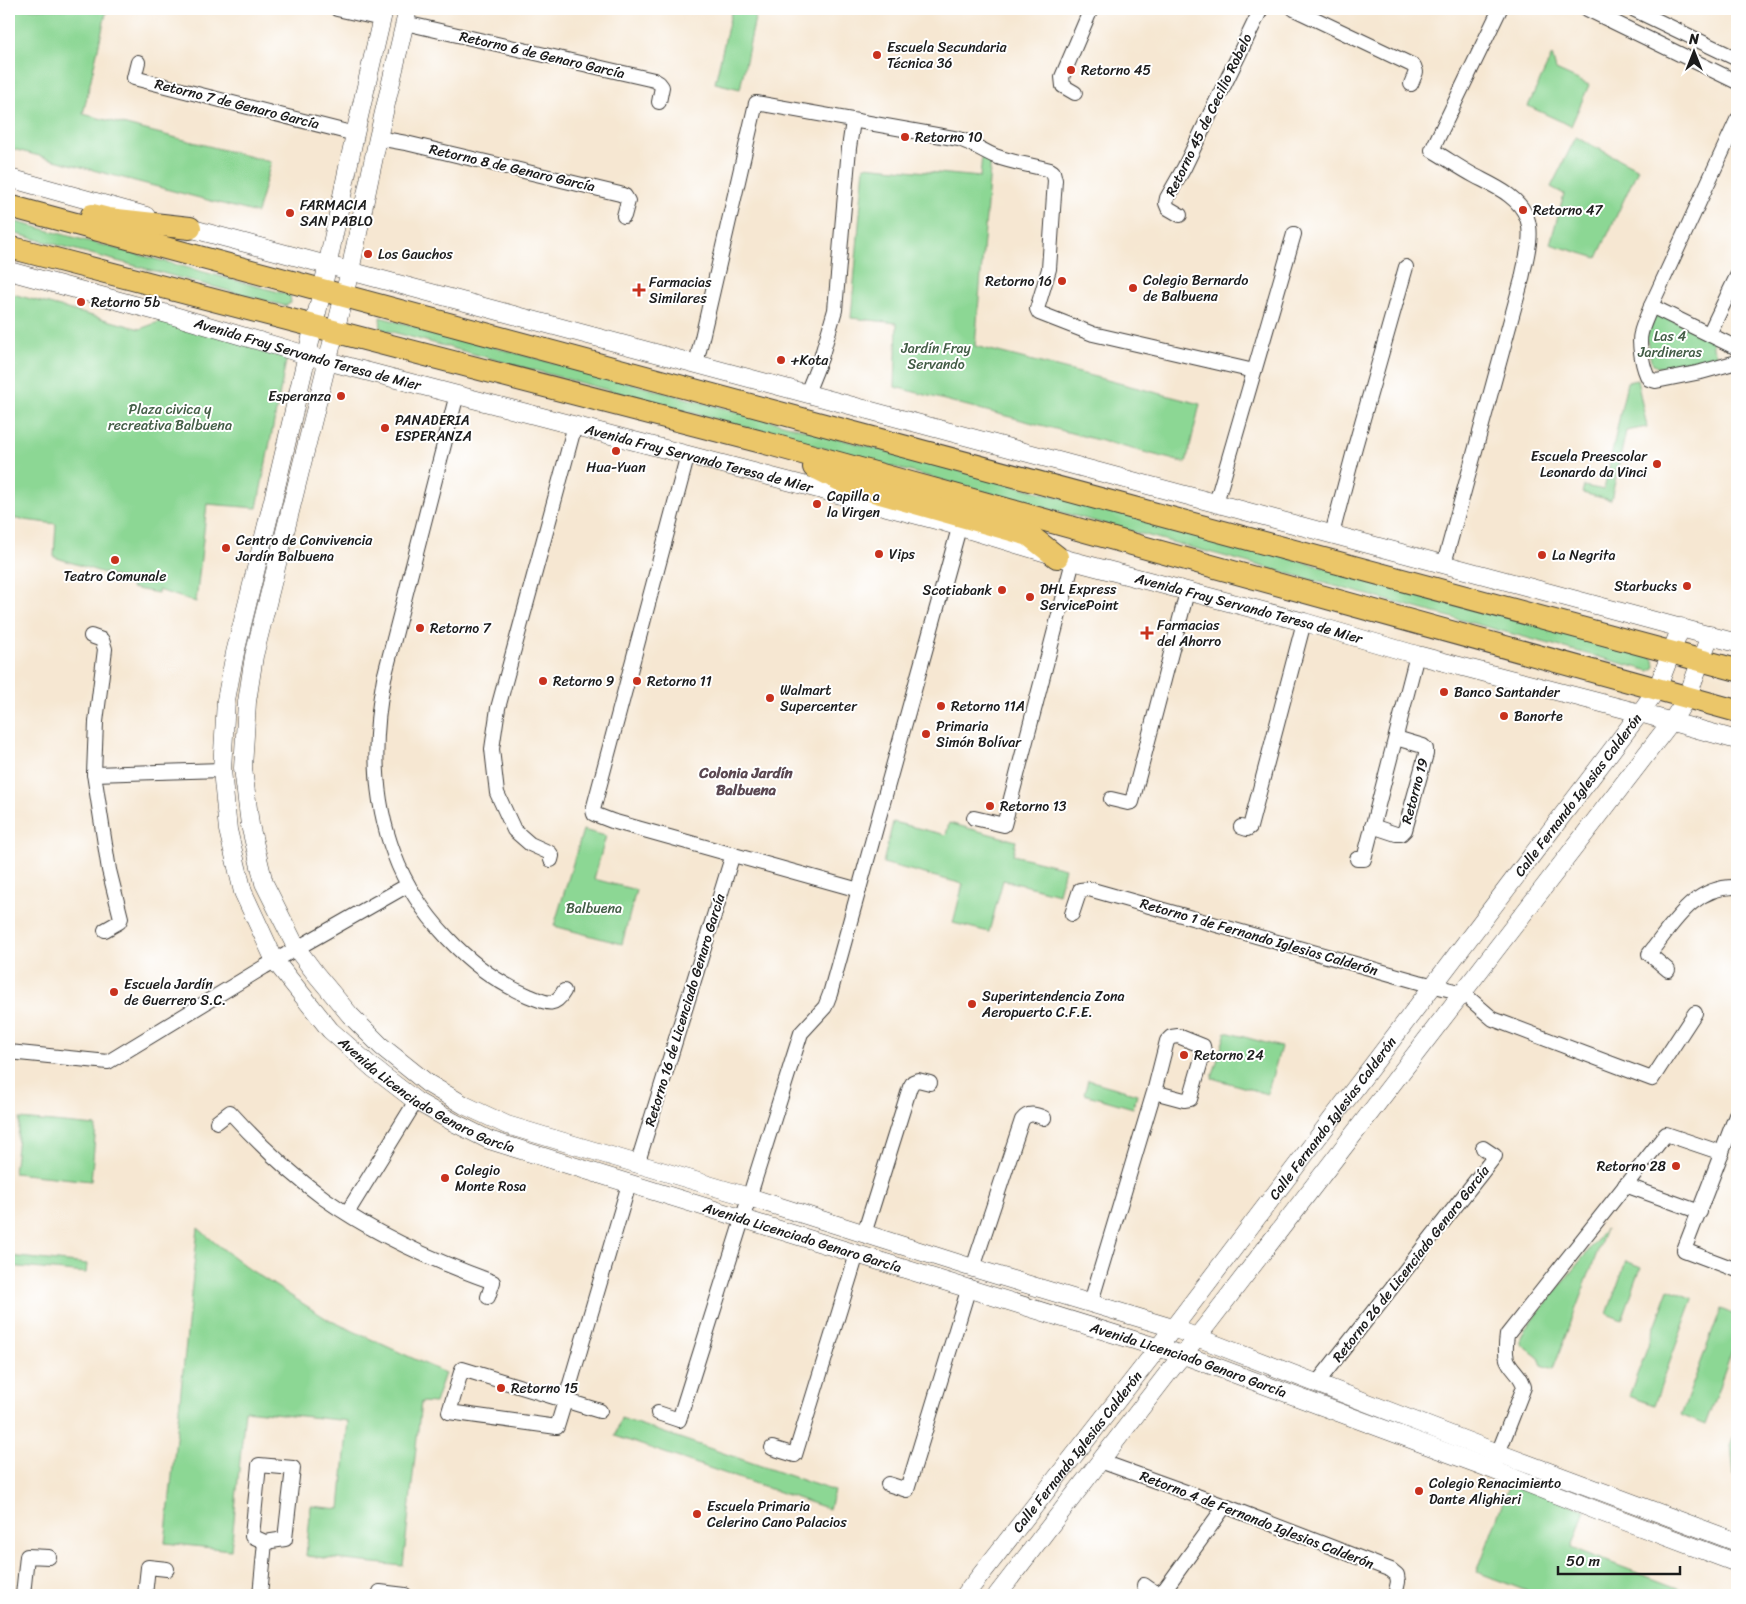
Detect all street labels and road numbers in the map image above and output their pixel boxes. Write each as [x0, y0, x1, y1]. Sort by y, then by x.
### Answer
street label: Retorno 6 de Genaro García [457, 24, 627, 86]
street label: Retorno 45 de Cecilio Robelo [1159, 29, 1259, 201]
street label: Retorno 7 de Genaro García [152, 71, 322, 137]
street label: Retorno 8 de Genaro García [427, 137, 597, 199]
street label: Avenida Fray Servando Teresa de Mier [190, 310, 425, 398]
street label: Avenida Fray Servando Teresa de Mier [581, 416, 817, 500]
street label: Avenida Fray Servando Teresa de Mier [1131, 565, 1367, 651]
street label: Calle Fernando Iglesias Calderón [1508, 707, 1649, 882]
street label: Retorno 19 [1394, 755, 1436, 827]
street label: Retorno 16 de Licenciado Genaro García [638, 890, 733, 1130]
street label: Retorno 1 de Fernando Iglesias Calderón [1137, 891, 1381, 983]
street label: Avenida Licenciado Genaro García [332, 1029, 518, 1160]
street label: Calle Fernando Iglesias Calderón [1262, 1031, 1403, 1205]
street label: Retorno 26 de Licenciado Genaro García [1326, 1159, 1497, 1368]
street label: Avenida Licenciado Genaro García [699, 1194, 905, 1280]
street label: Avenida Licenciado Genaro García [1086, 1314, 1291, 1405]
street label: Calle Fernando Iglesias Calderón [1006, 1365, 1149, 1538]
street label: Retorno 4 de Fernando Iglesias Calderón [1136, 1464, 1378, 1576]

